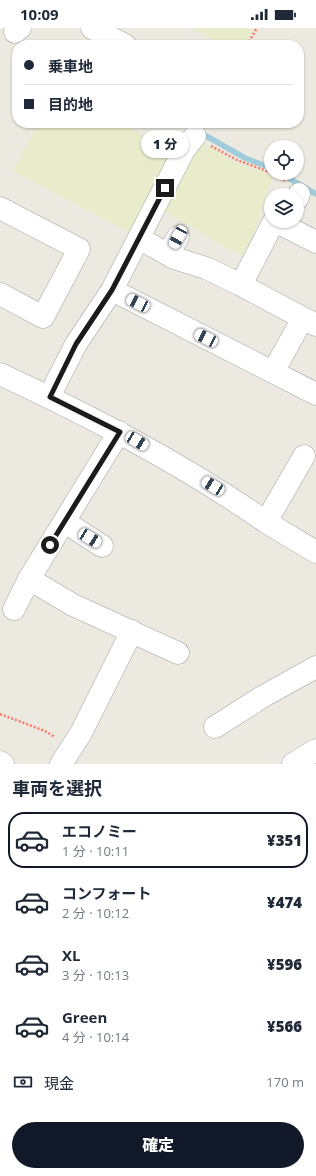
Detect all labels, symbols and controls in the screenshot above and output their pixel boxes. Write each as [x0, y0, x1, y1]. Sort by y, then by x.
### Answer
text: 10:09 [20, 4, 59, 24]
text: 乗車地 [48, 56, 93, 76]
text: 目的地 [48, 94, 93, 114]
callout: 1 分 [141, 130, 189, 158]
text: 1 分 [153, 135, 177, 153]
map controls [264, 140, 304, 228]
button: locate [264, 140, 304, 180]
route end [156, 179, 174, 197]
button: layers [264, 188, 304, 228]
car [167, 224, 189, 250]
car [125, 292, 151, 314]
car [193, 327, 219, 349]
car [124, 430, 150, 452]
car [200, 475, 226, 497]
car [77, 527, 103, 549]
route start [41, 536, 59, 554]
text: 車両を選択 [12, 776, 102, 800]
text: エコノミー [62, 821, 137, 841]
icon: car [14, 822, 50, 858]
text: ¥351 [267, 830, 302, 850]
text: 1 分 · 10:11 [62, 842, 129, 860]
text: コンフォート [62, 883, 152, 903]
icon: car [14, 884, 50, 920]
text: ¥474 [267, 892, 302, 912]
text: 2 分 · 10:12 [62, 904, 129, 922]
text: XL [62, 945, 80, 965]
icon: car [14, 946, 50, 982]
text: ¥596 [267, 954, 302, 974]
text: 3 分 · 10:13 [62, 966, 129, 984]
text: Green [62, 1007, 107, 1027]
icon: car [14, 1008, 50, 1044]
text: ¥566 [267, 1016, 302, 1036]
text: 4 分 · 10:14 [62, 1028, 129, 1046]
icon: cash [12, 1071, 34, 1093]
text: 現金 [44, 1073, 74, 1093]
text: 170 m [266, 1073, 304, 1091]
button: 確定 [12, 1122, 304, 1168]

